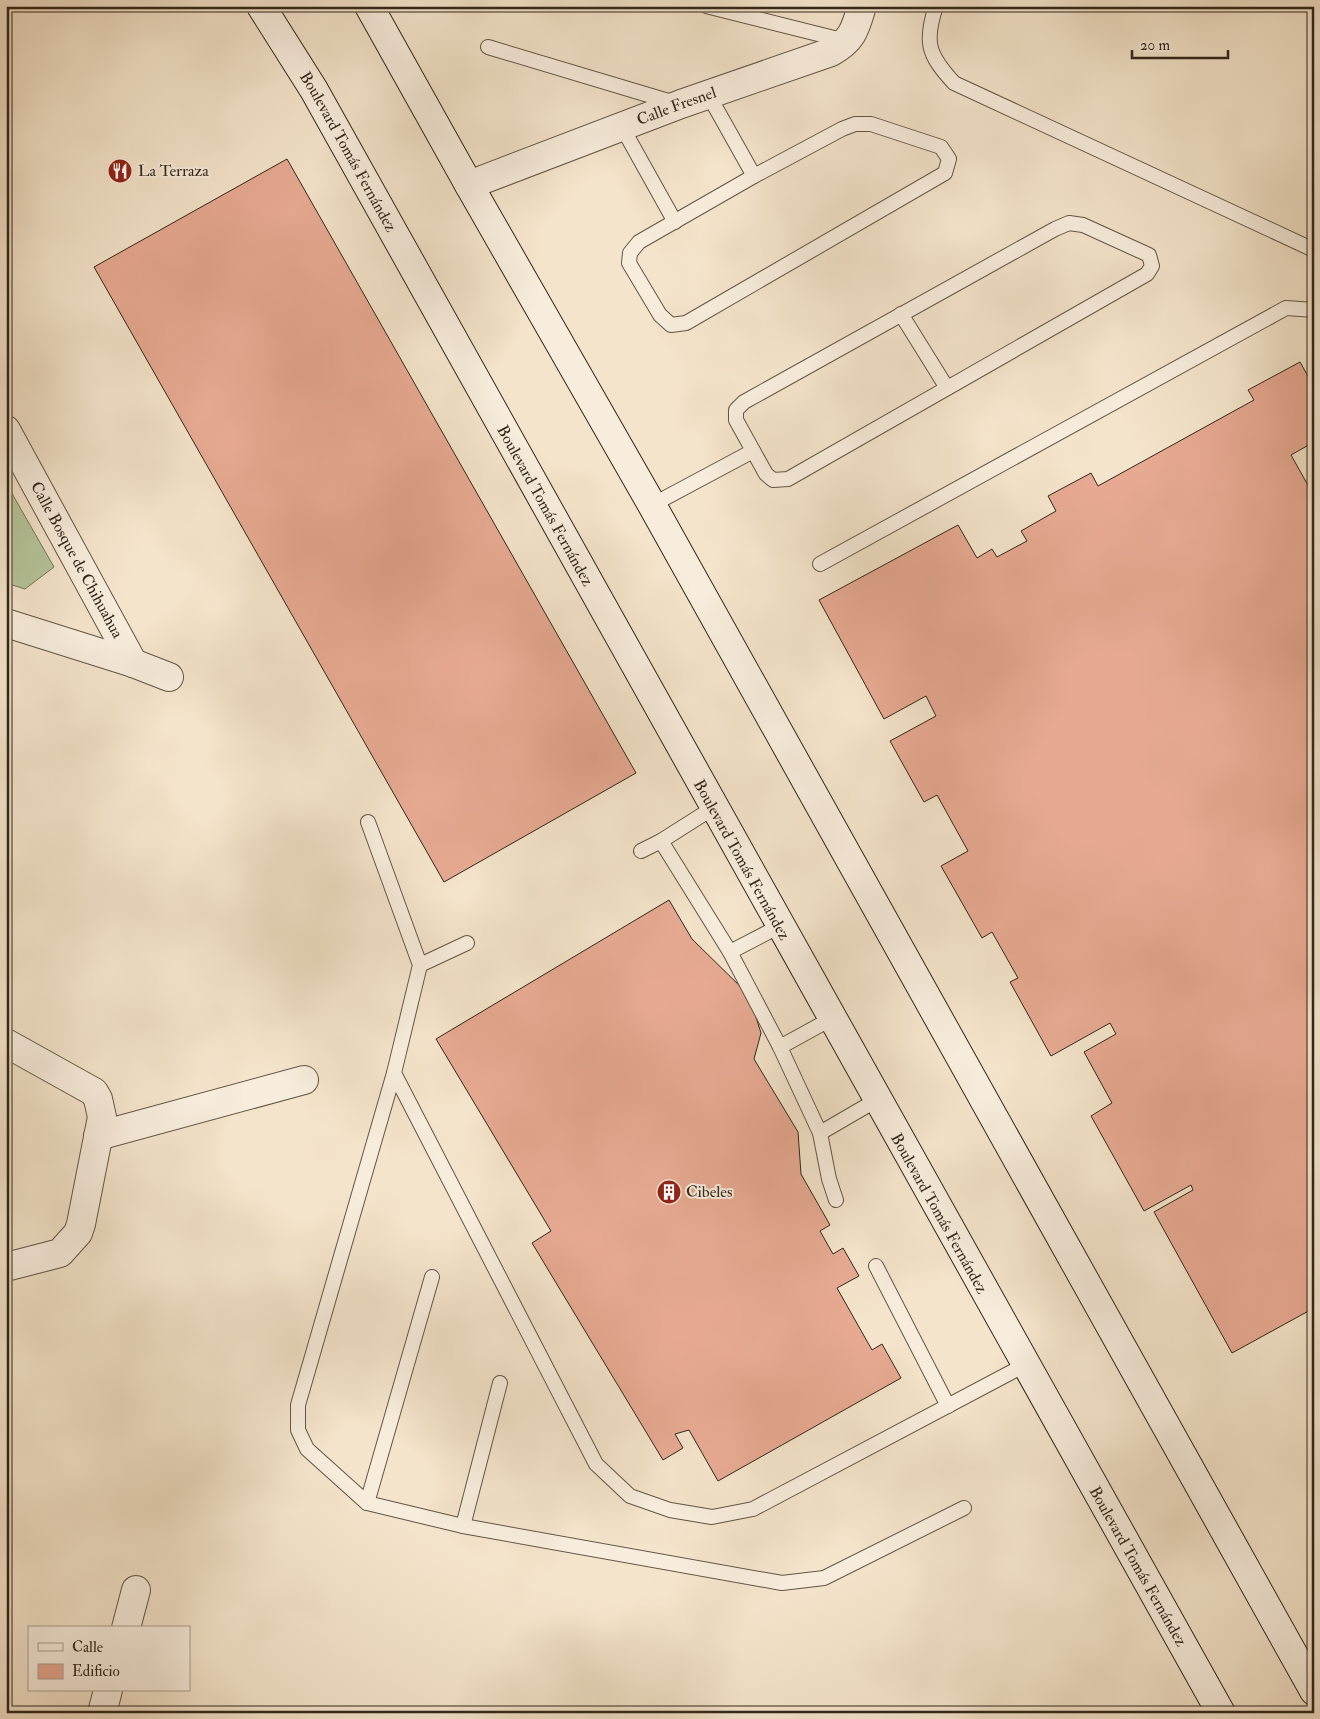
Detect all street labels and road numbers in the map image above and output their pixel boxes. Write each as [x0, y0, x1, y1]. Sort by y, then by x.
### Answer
street label: Boulevard Tomás Fernández [295, 68, 401, 236]
street label: Calle Fresnel [634, 83, 719, 130]
street label: Boulevard Tomás Fernández [492, 422, 598, 590]
street label: Calle Bosque de Chihuahua [26, 478, 128, 642]
street label: Boulevard Tomás Fernández [689, 776, 794, 944]
street label: Boulevard Tomás Fernández [886, 1130, 992, 1297]
street label: Boulevard Tomás Fernández [1085, 1483, 1191, 1650]

